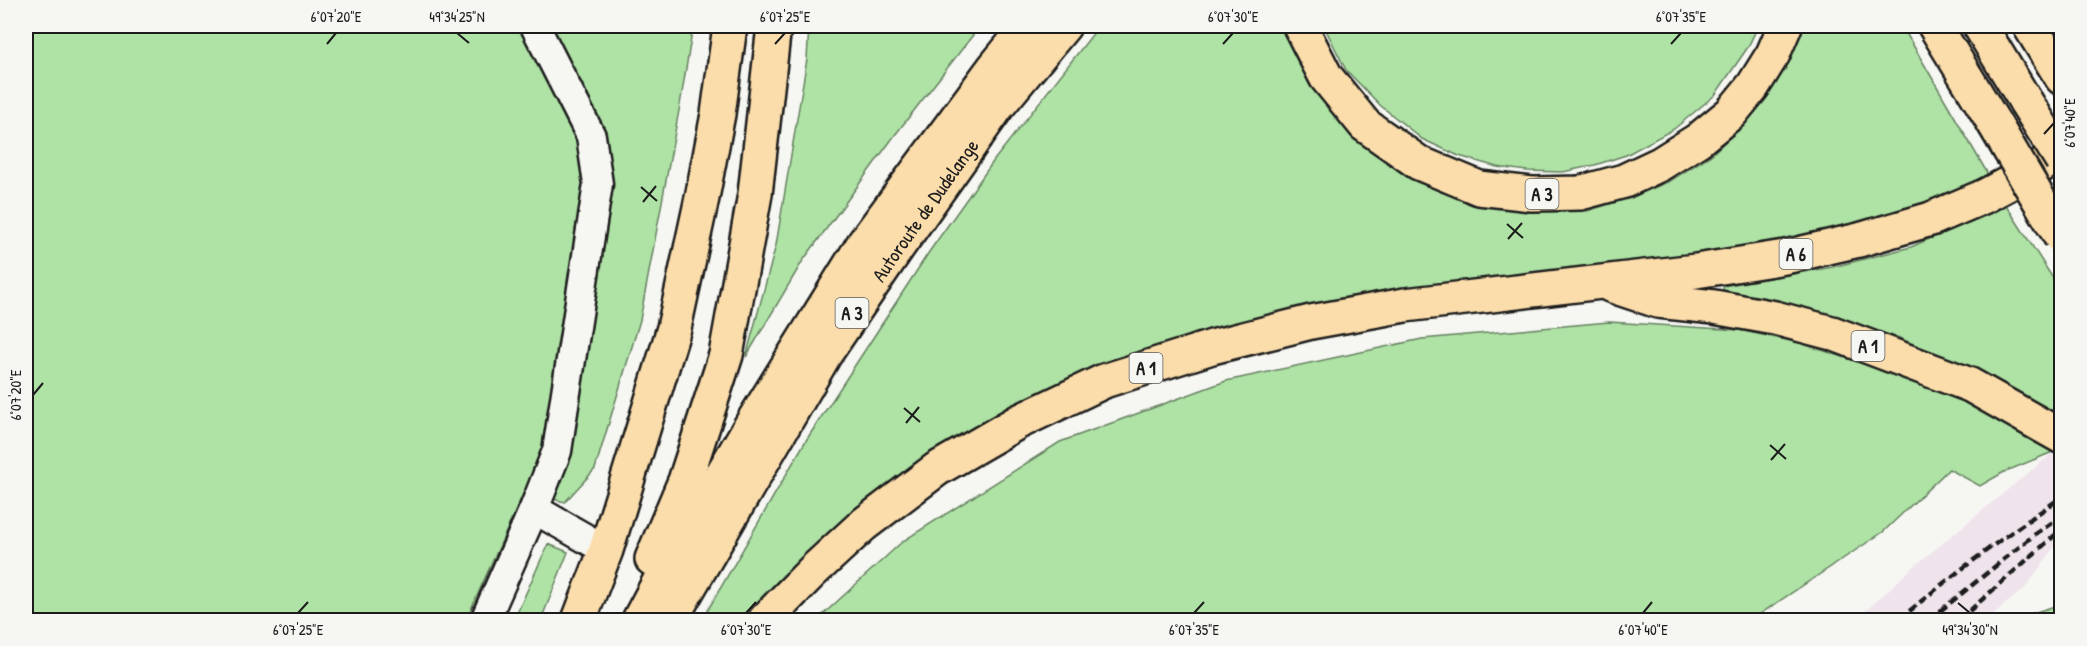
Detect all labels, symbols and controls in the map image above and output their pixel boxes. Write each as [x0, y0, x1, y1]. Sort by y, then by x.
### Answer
text: 6°07'20"E [311, 6, 362, 27]
text: 49°34'25"N [429, 6, 485, 27]
text: 6°07'25"E [760, 6, 811, 27]
text: 6°07'30"E [1208, 6, 1259, 27]
text: 6°07'35"E [1656, 6, 1707, 27]
text: 6°07'40"E [2059, 98, 2080, 148]
street label: Autoroute de Dudelange [865, 133, 984, 286]
road number: A 3 [1526, 179, 1558, 209]
road number: A 6 [1780, 239, 1812, 269]
road number: A 3 [836, 298, 868, 328]
road number: A 1 [1852, 331, 1884, 361]
road number: A 1 [1130, 353, 1162, 383]
text: 6°07'20"E [5, 369, 26, 421]
text: 6°07'25"E [273, 619, 324, 640]
text: 6°07'30"E [721, 619, 772, 640]
text: 6°07'35"E [1169, 619, 1220, 640]
text: 6°07'40"E [1618, 619, 1668, 640]
text: 49°34'30"N [1942, 619, 1998, 640]

